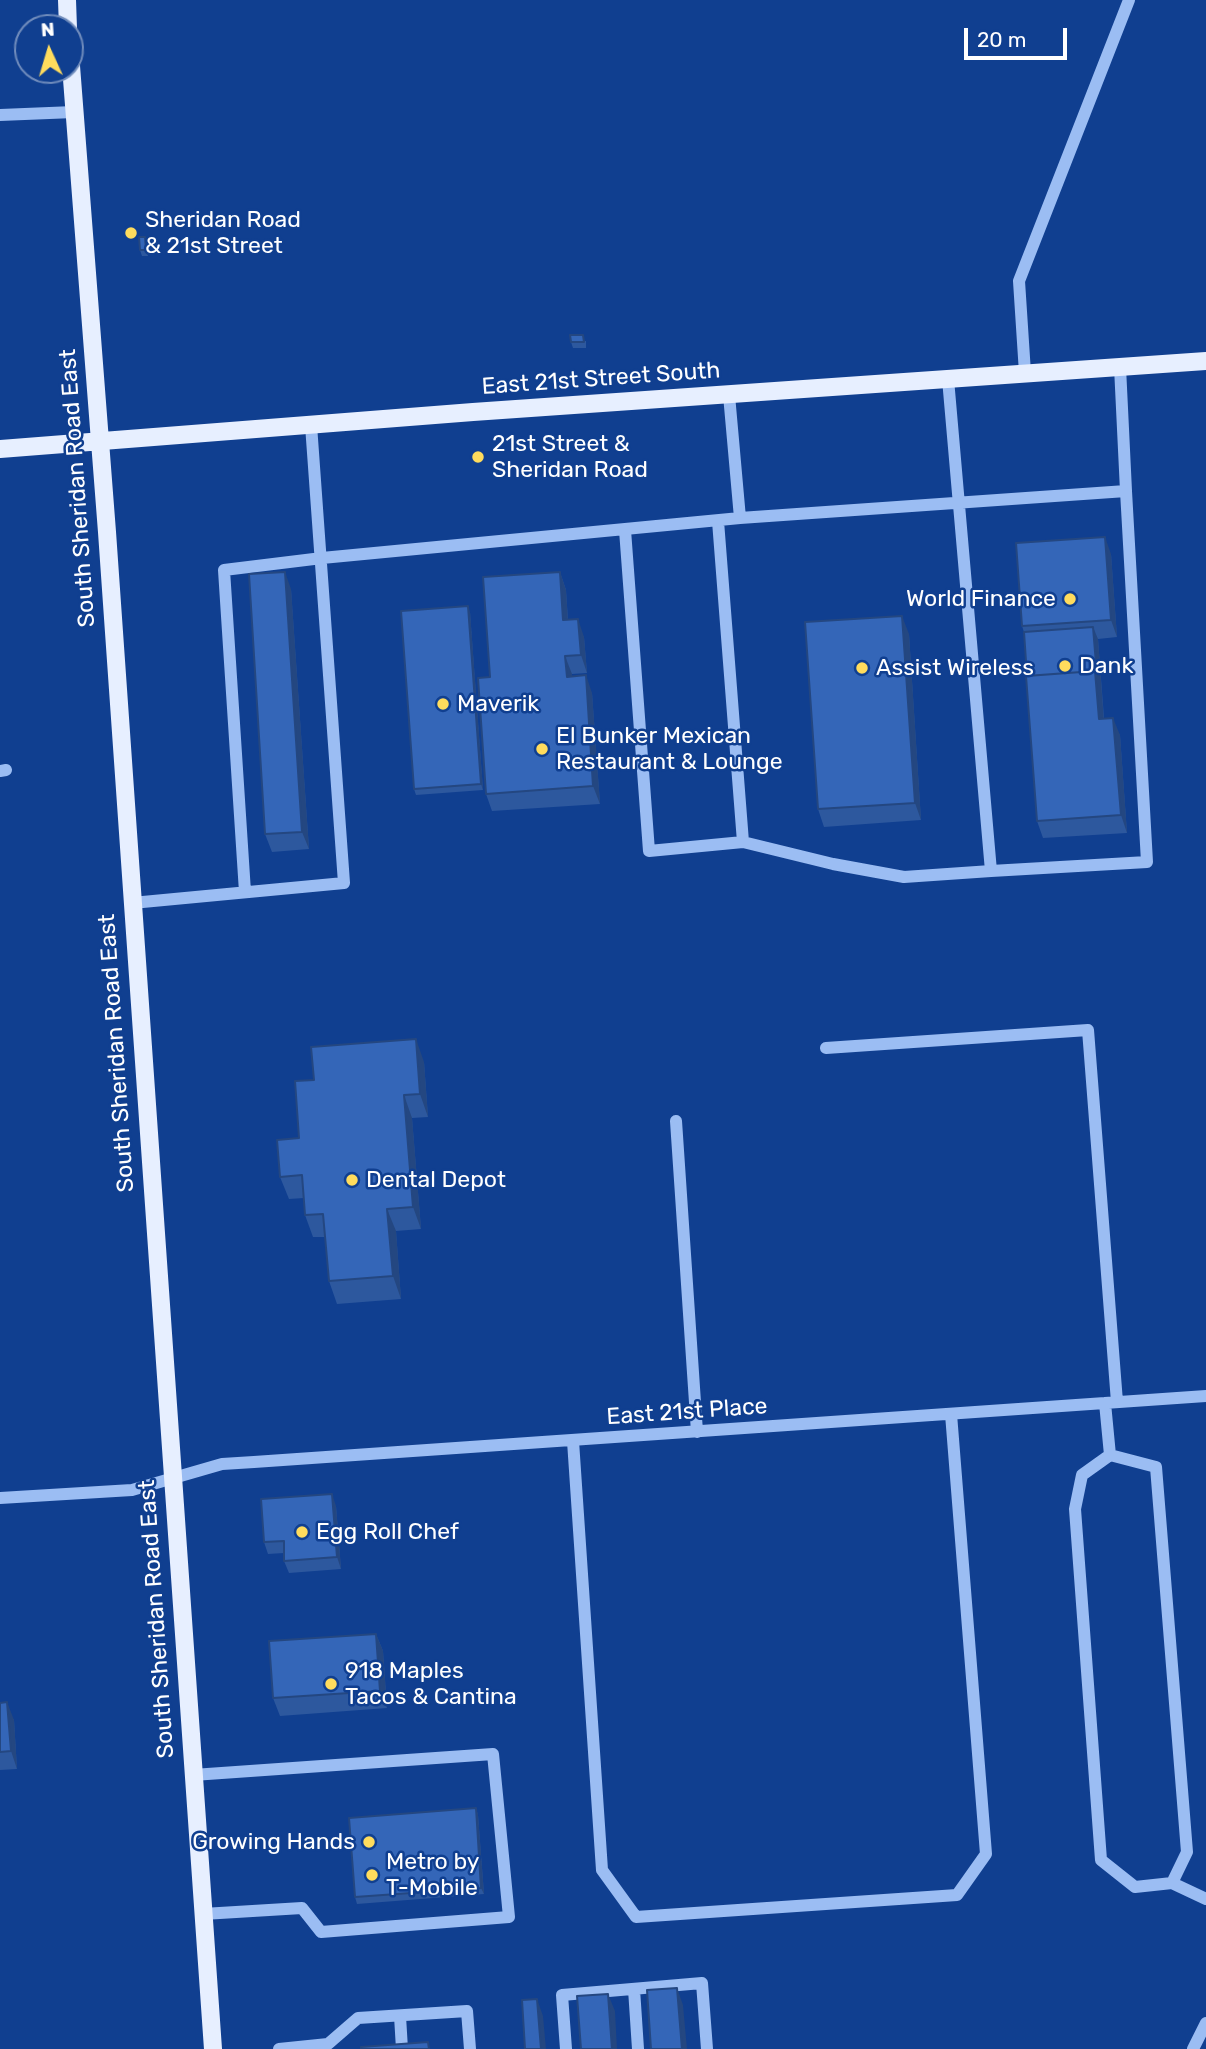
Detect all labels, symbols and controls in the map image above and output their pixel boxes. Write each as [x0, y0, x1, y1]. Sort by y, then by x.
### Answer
north arrow [14, 14, 84, 84]
scale bar [968, 14, 1071, 58]
text: N [40, 18, 55, 41]
text: 20 m [977, 27, 1026, 52]
place label: Sheridan Road & 21st Street [145, 206, 301, 260]
marker: Sheridan Road & 21st Street [123, 225, 139, 241]
street label: South Sheridan Road East [55, 348, 101, 628]
street label: East 21st Street South [481, 357, 721, 401]
place label: 21st Street & Sheridan Road [492, 430, 648, 484]
marker: 21st Street & Sheridan Road [470, 449, 486, 465]
place label: World Finance [906, 585, 1056, 613]
marker: World Finance [1062, 591, 1078, 607]
place label: Dank [1079, 652, 1133, 680]
place label: Assist Wireless [876, 654, 1034, 682]
marker: Dank [1057, 658, 1073, 674]
marker: Assist Wireless [854, 660, 870, 676]
place label: Maverik [457, 690, 539, 718]
marker: Maverik [435, 696, 451, 712]
place label: El Bunker Mexican Restaurant & Lounge [556, 722, 783, 776]
marker: El Bunker Mexican Restaurant & Lounge [534, 741, 550, 757]
street label: South Sheridan Road East [94, 913, 140, 1193]
place label: Dental Depot [366, 1166, 506, 1194]
marker: Dental Depot [344, 1172, 360, 1188]
street label: East 21st Place [606, 1393, 768, 1431]
street label: South Sheridan Road East [134, 1479, 180, 1759]
place label: Egg Roll Chef [316, 1518, 459, 1546]
marker: Egg Roll Chef [294, 1524, 310, 1540]
place label: 918 Maples Tacos & Cantina [345, 1657, 517, 1711]
marker: 918 Maples Tacos & Cantina [323, 1676, 339, 1692]
place label: Growing Hands [192, 1828, 355, 1856]
marker: Growing Hands [361, 1834, 377, 1850]
place label: Metro by T-Mobile [386, 1848, 479, 1902]
marker: Metro by T-Mobile [364, 1867, 380, 1883]

